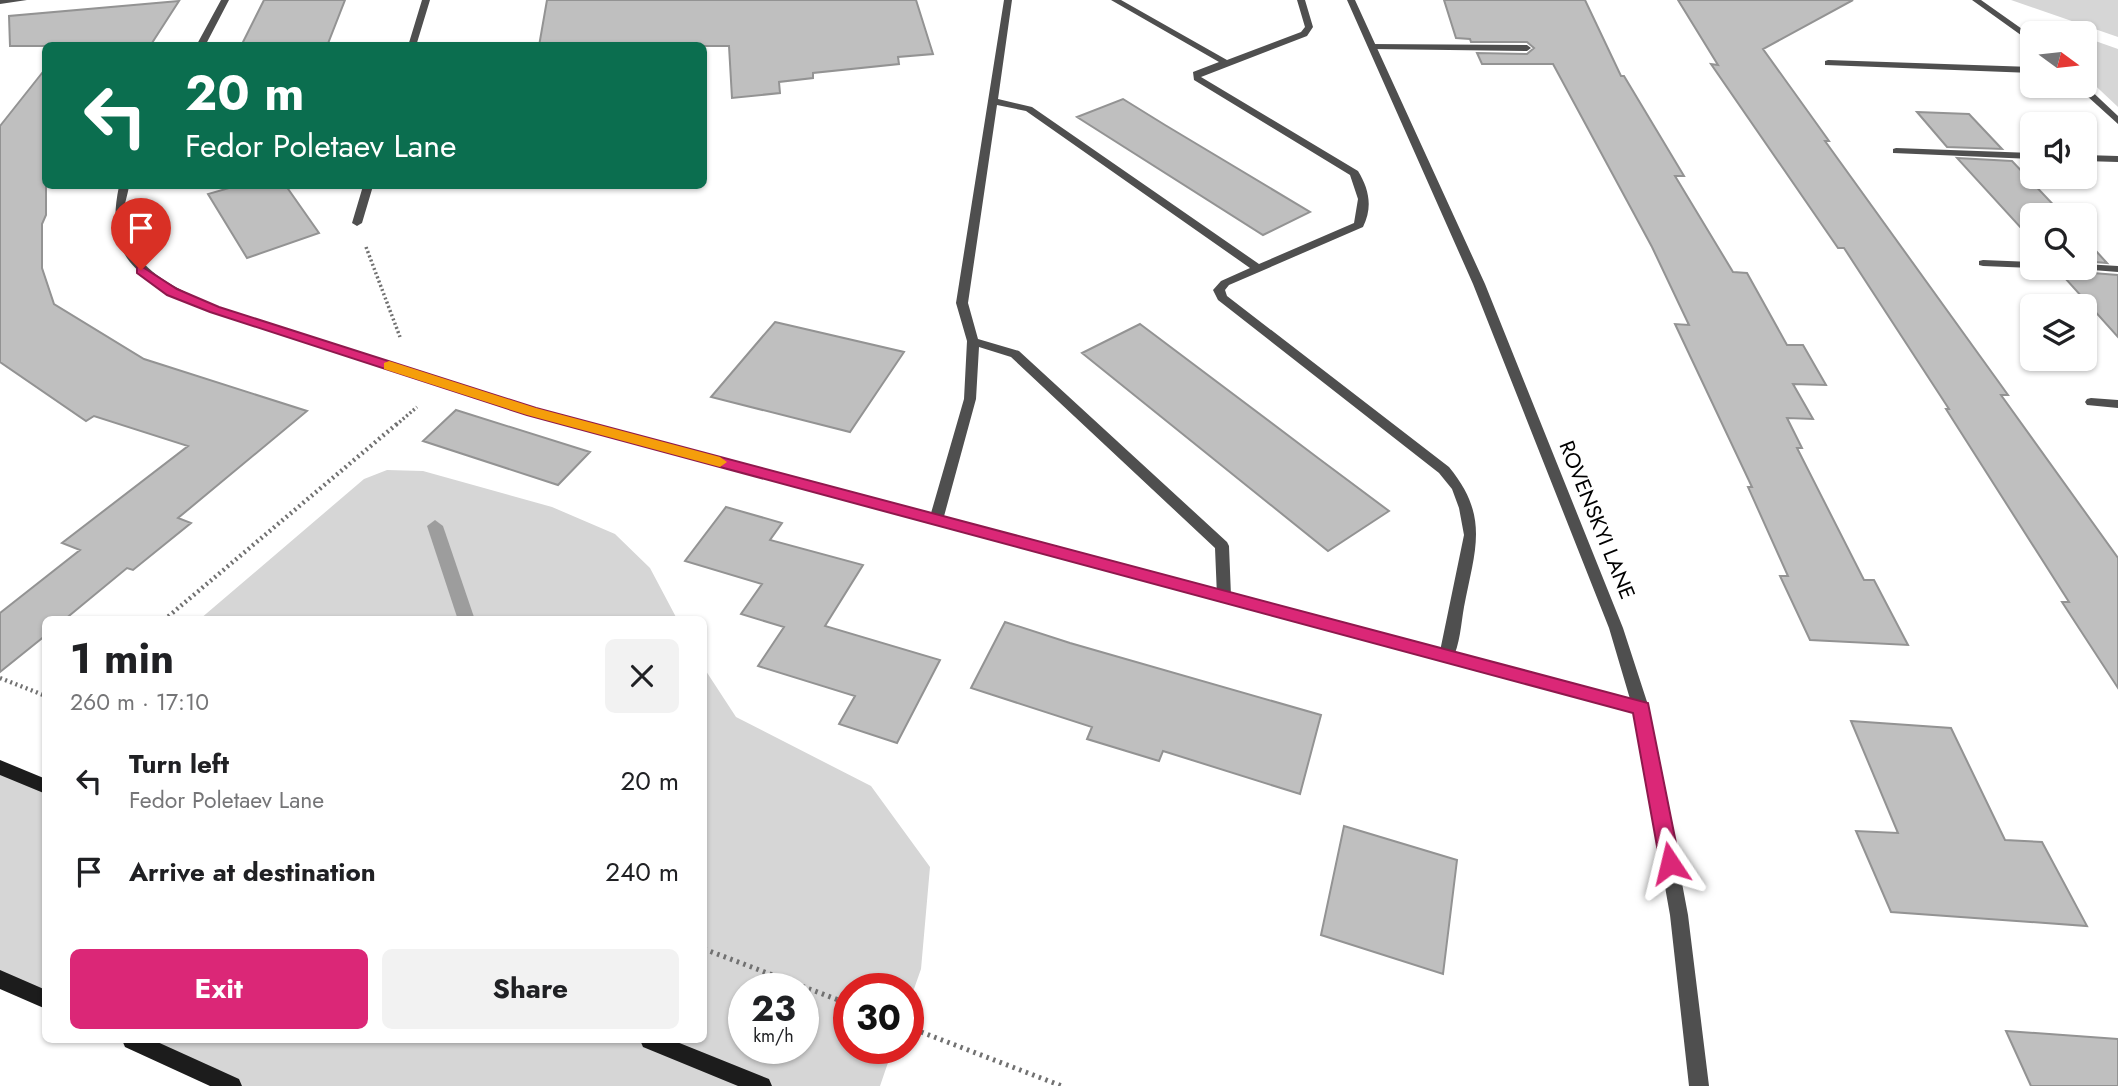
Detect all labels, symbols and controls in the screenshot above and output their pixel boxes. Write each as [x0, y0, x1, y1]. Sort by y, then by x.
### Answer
north arrow [2020, 21, 2096, 98]
map controls [2020, 21, 2097, 371]
text: 20 m [185, 58, 304, 128]
icon: left [70, 70, 161, 161]
button: sound [2020, 112, 2097, 189]
text: Fedor Poletaev Lane [185, 123, 457, 169]
pin [111, 198, 171, 270]
button: search [2020, 203, 2097, 280]
icon: arrive [122, 209, 160, 247]
button: layers [2020, 294, 2097, 371]
street label: ROVENSKYI LANE [1552, 436, 1642, 604]
text: 1 min [70, 628, 174, 689]
button: close [605, 639, 679, 713]
text: 260 m · 17:10 [70, 685, 209, 719]
text: Turn left [129, 745, 229, 783]
icon: left [70, 762, 108, 800]
text: 20 m [621, 762, 679, 800]
text: Fedor Poletaev Lane [129, 783, 324, 817]
position arrow [1633, 826, 1707, 900]
icon: arrive [70, 853, 108, 891]
text: Arrive at destination [129, 853, 376, 891]
text: 240 m [605, 853, 679, 891]
button: Exit [70, 949, 368, 1029]
button: Share [382, 949, 679, 1029]
speed limit sign: 30 [833, 973, 924, 1064]
text: 23 [751, 984, 796, 1034]
text: km/h [753, 1023, 794, 1049]

